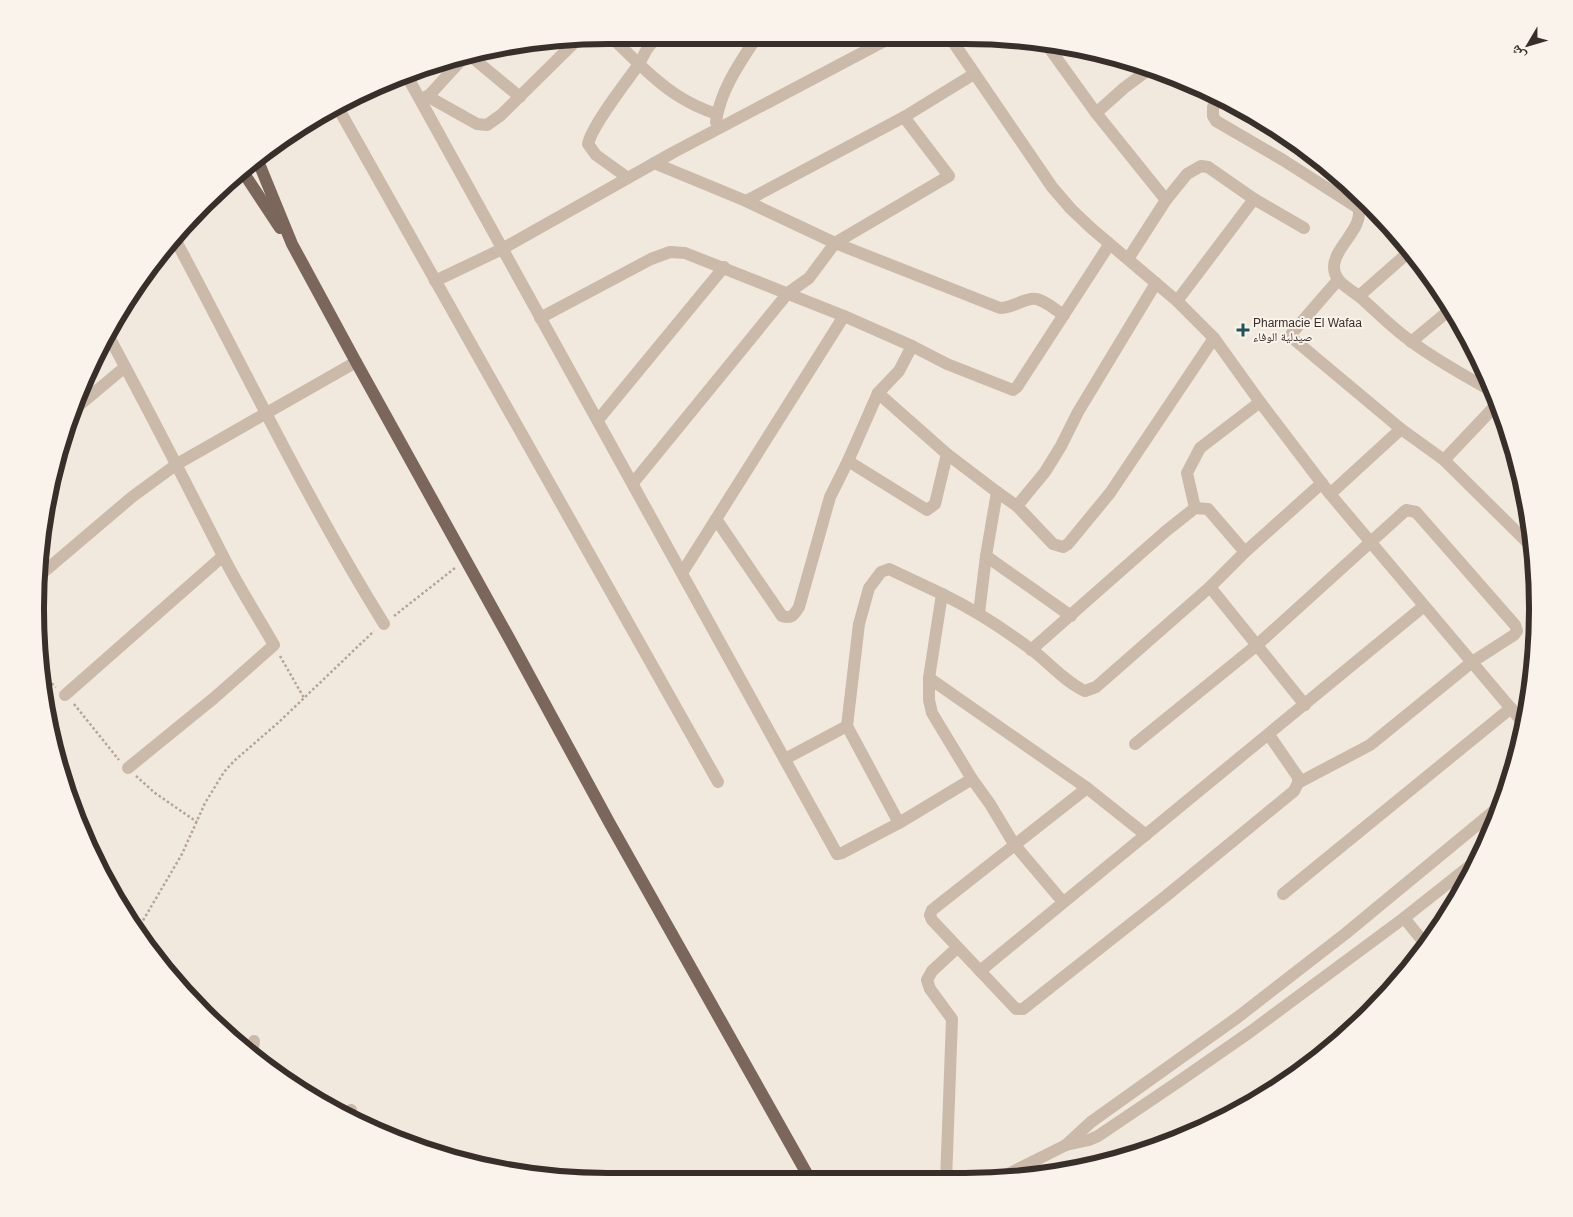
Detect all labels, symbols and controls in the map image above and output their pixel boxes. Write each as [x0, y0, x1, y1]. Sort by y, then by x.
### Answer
north arrow [1503, 20, 1553, 70]
text: ش [1507, 41, 1529, 64]
place label: Pharmacie El Wafaa صيدلية الوفاء [1253, 316, 1362, 344]
marker: Pharmacie El Wafaa صيدلية الوفاء [1237, 324, 1249, 336]

